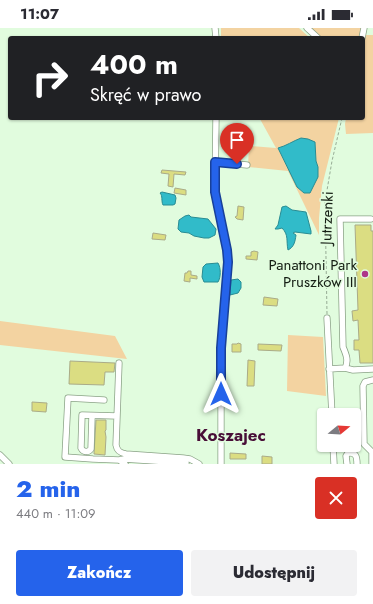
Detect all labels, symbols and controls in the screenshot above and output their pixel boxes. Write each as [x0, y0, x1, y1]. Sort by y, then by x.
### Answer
text: 11:07 [20, 3, 59, 25]
text: 400 m [90, 44, 178, 85]
icon: right [24, 52, 76, 104]
text: Skręć w prawo [90, 82, 201, 108]
pin [220, 123, 254, 164]
icon: arrive [226, 129, 248, 151]
street label: Jutrzenki [315, 191, 339, 247]
place label: Panattoni Park Pruszków III [269, 254, 357, 293]
marker: Panattoni Park Pruszków III [360, 269, 370, 279]
position arrow [200, 373, 242, 415]
north arrow [317, 408, 361, 452]
map controls [317, 408, 361, 452]
district label: Koszajec [196, 423, 266, 447]
text: 2 min [16, 471, 80, 506]
button: close [315, 477, 357, 519]
text: 440 m · 11:09 [16, 504, 96, 523]
button: Zakończ [16, 550, 183, 596]
button: Udostępnij [191, 550, 357, 596]

